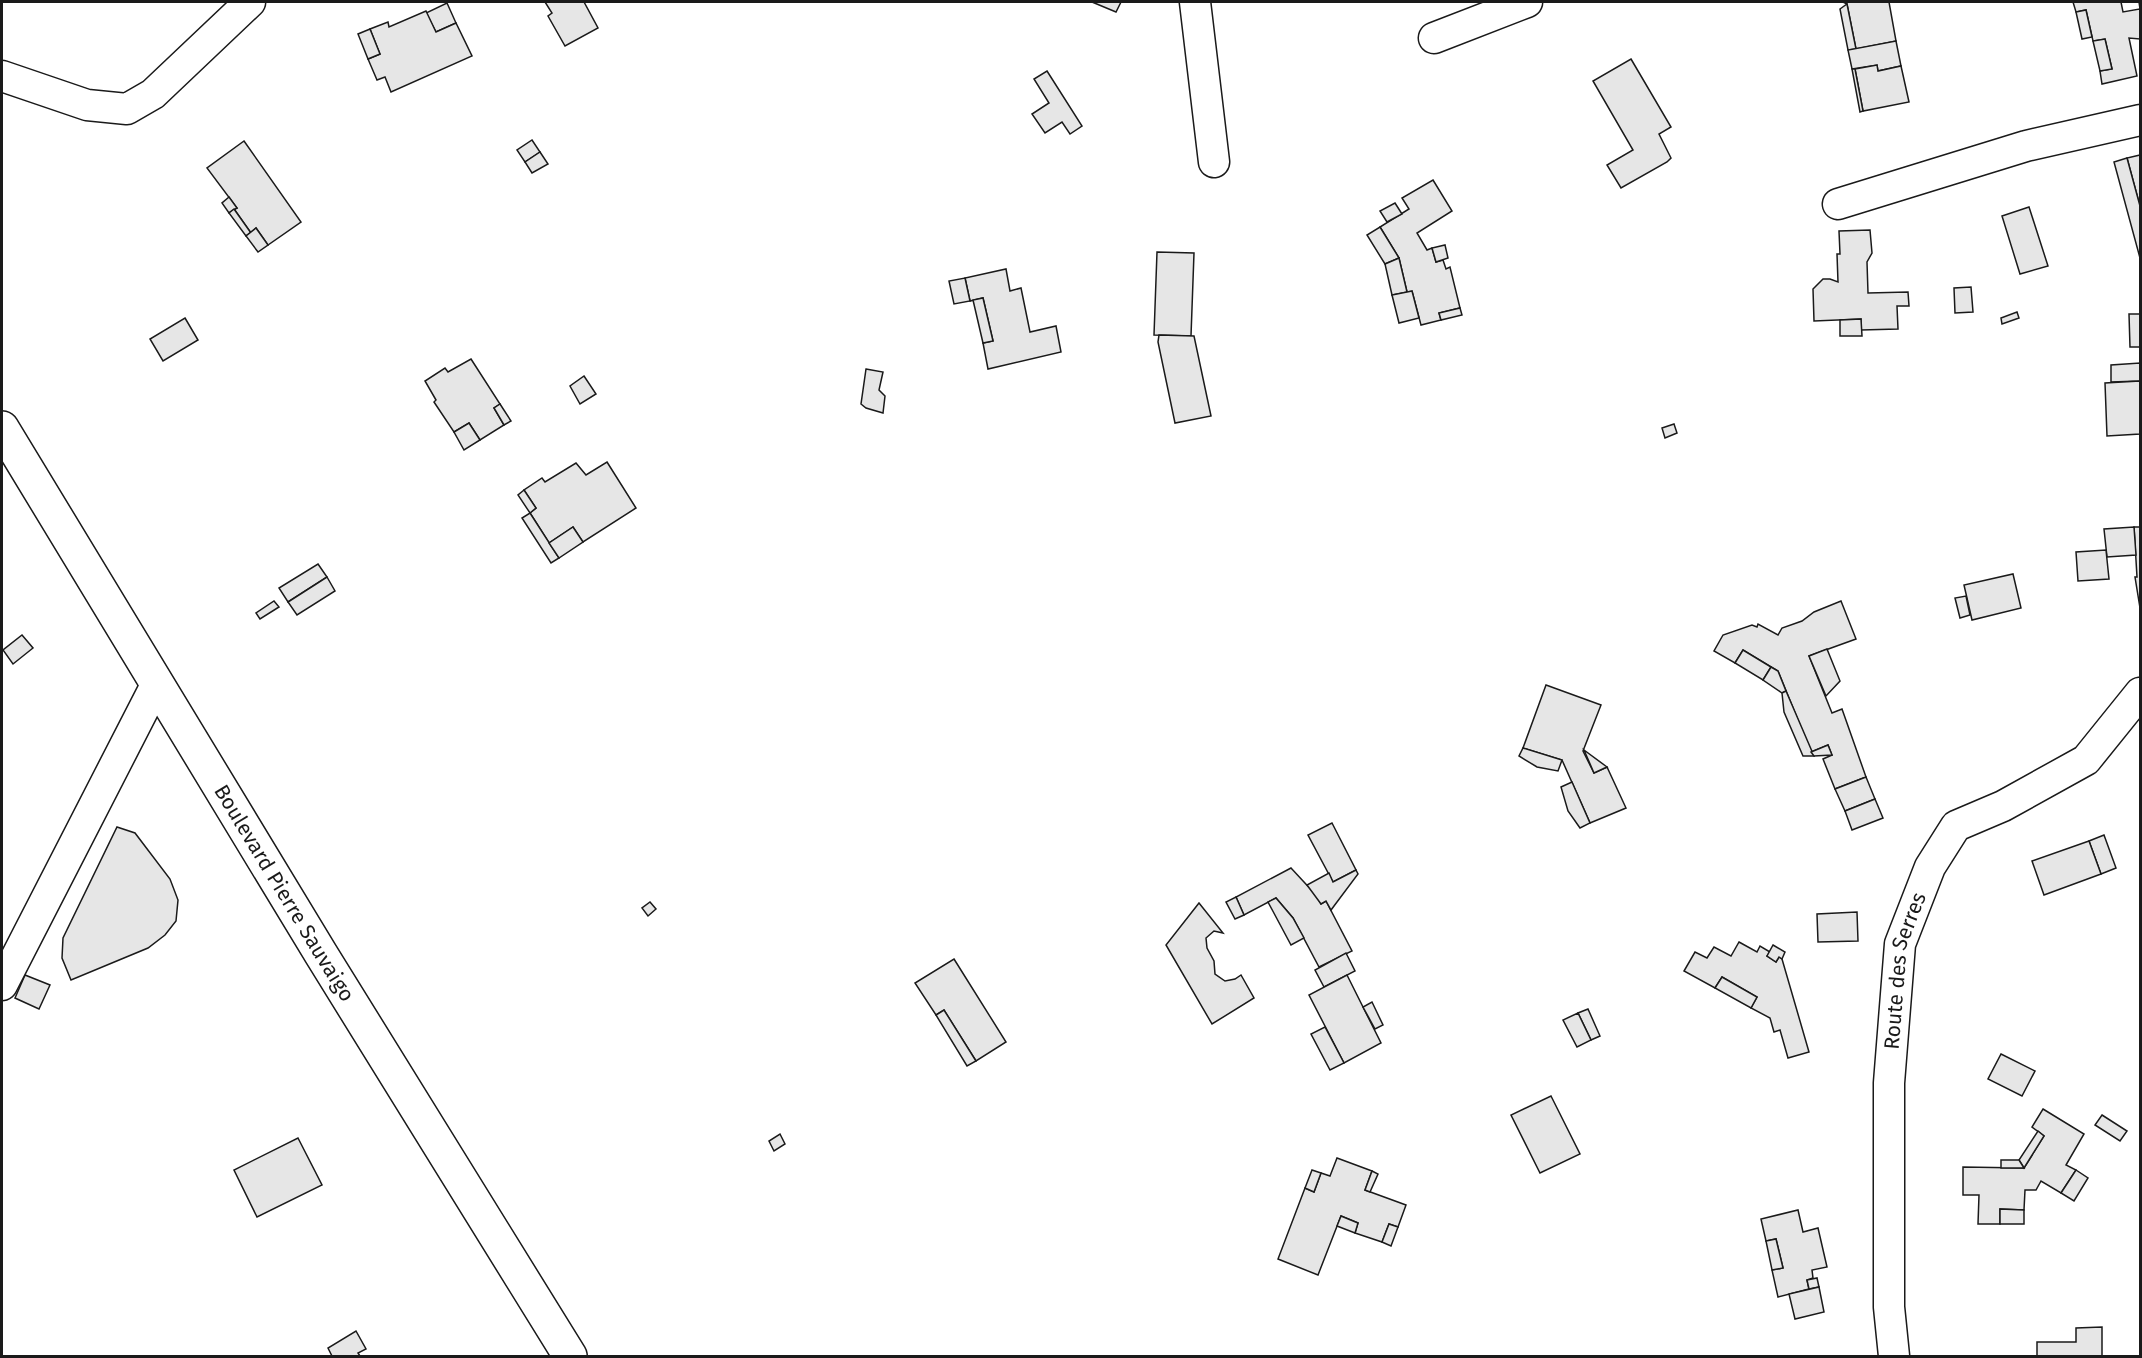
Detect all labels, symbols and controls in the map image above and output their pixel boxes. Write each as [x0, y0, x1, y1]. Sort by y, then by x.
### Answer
street label: Boulevard Pierre Sauvaigo [208, 780, 360, 1006]
street label: Route des Serres [1879, 888, 1932, 1051]

